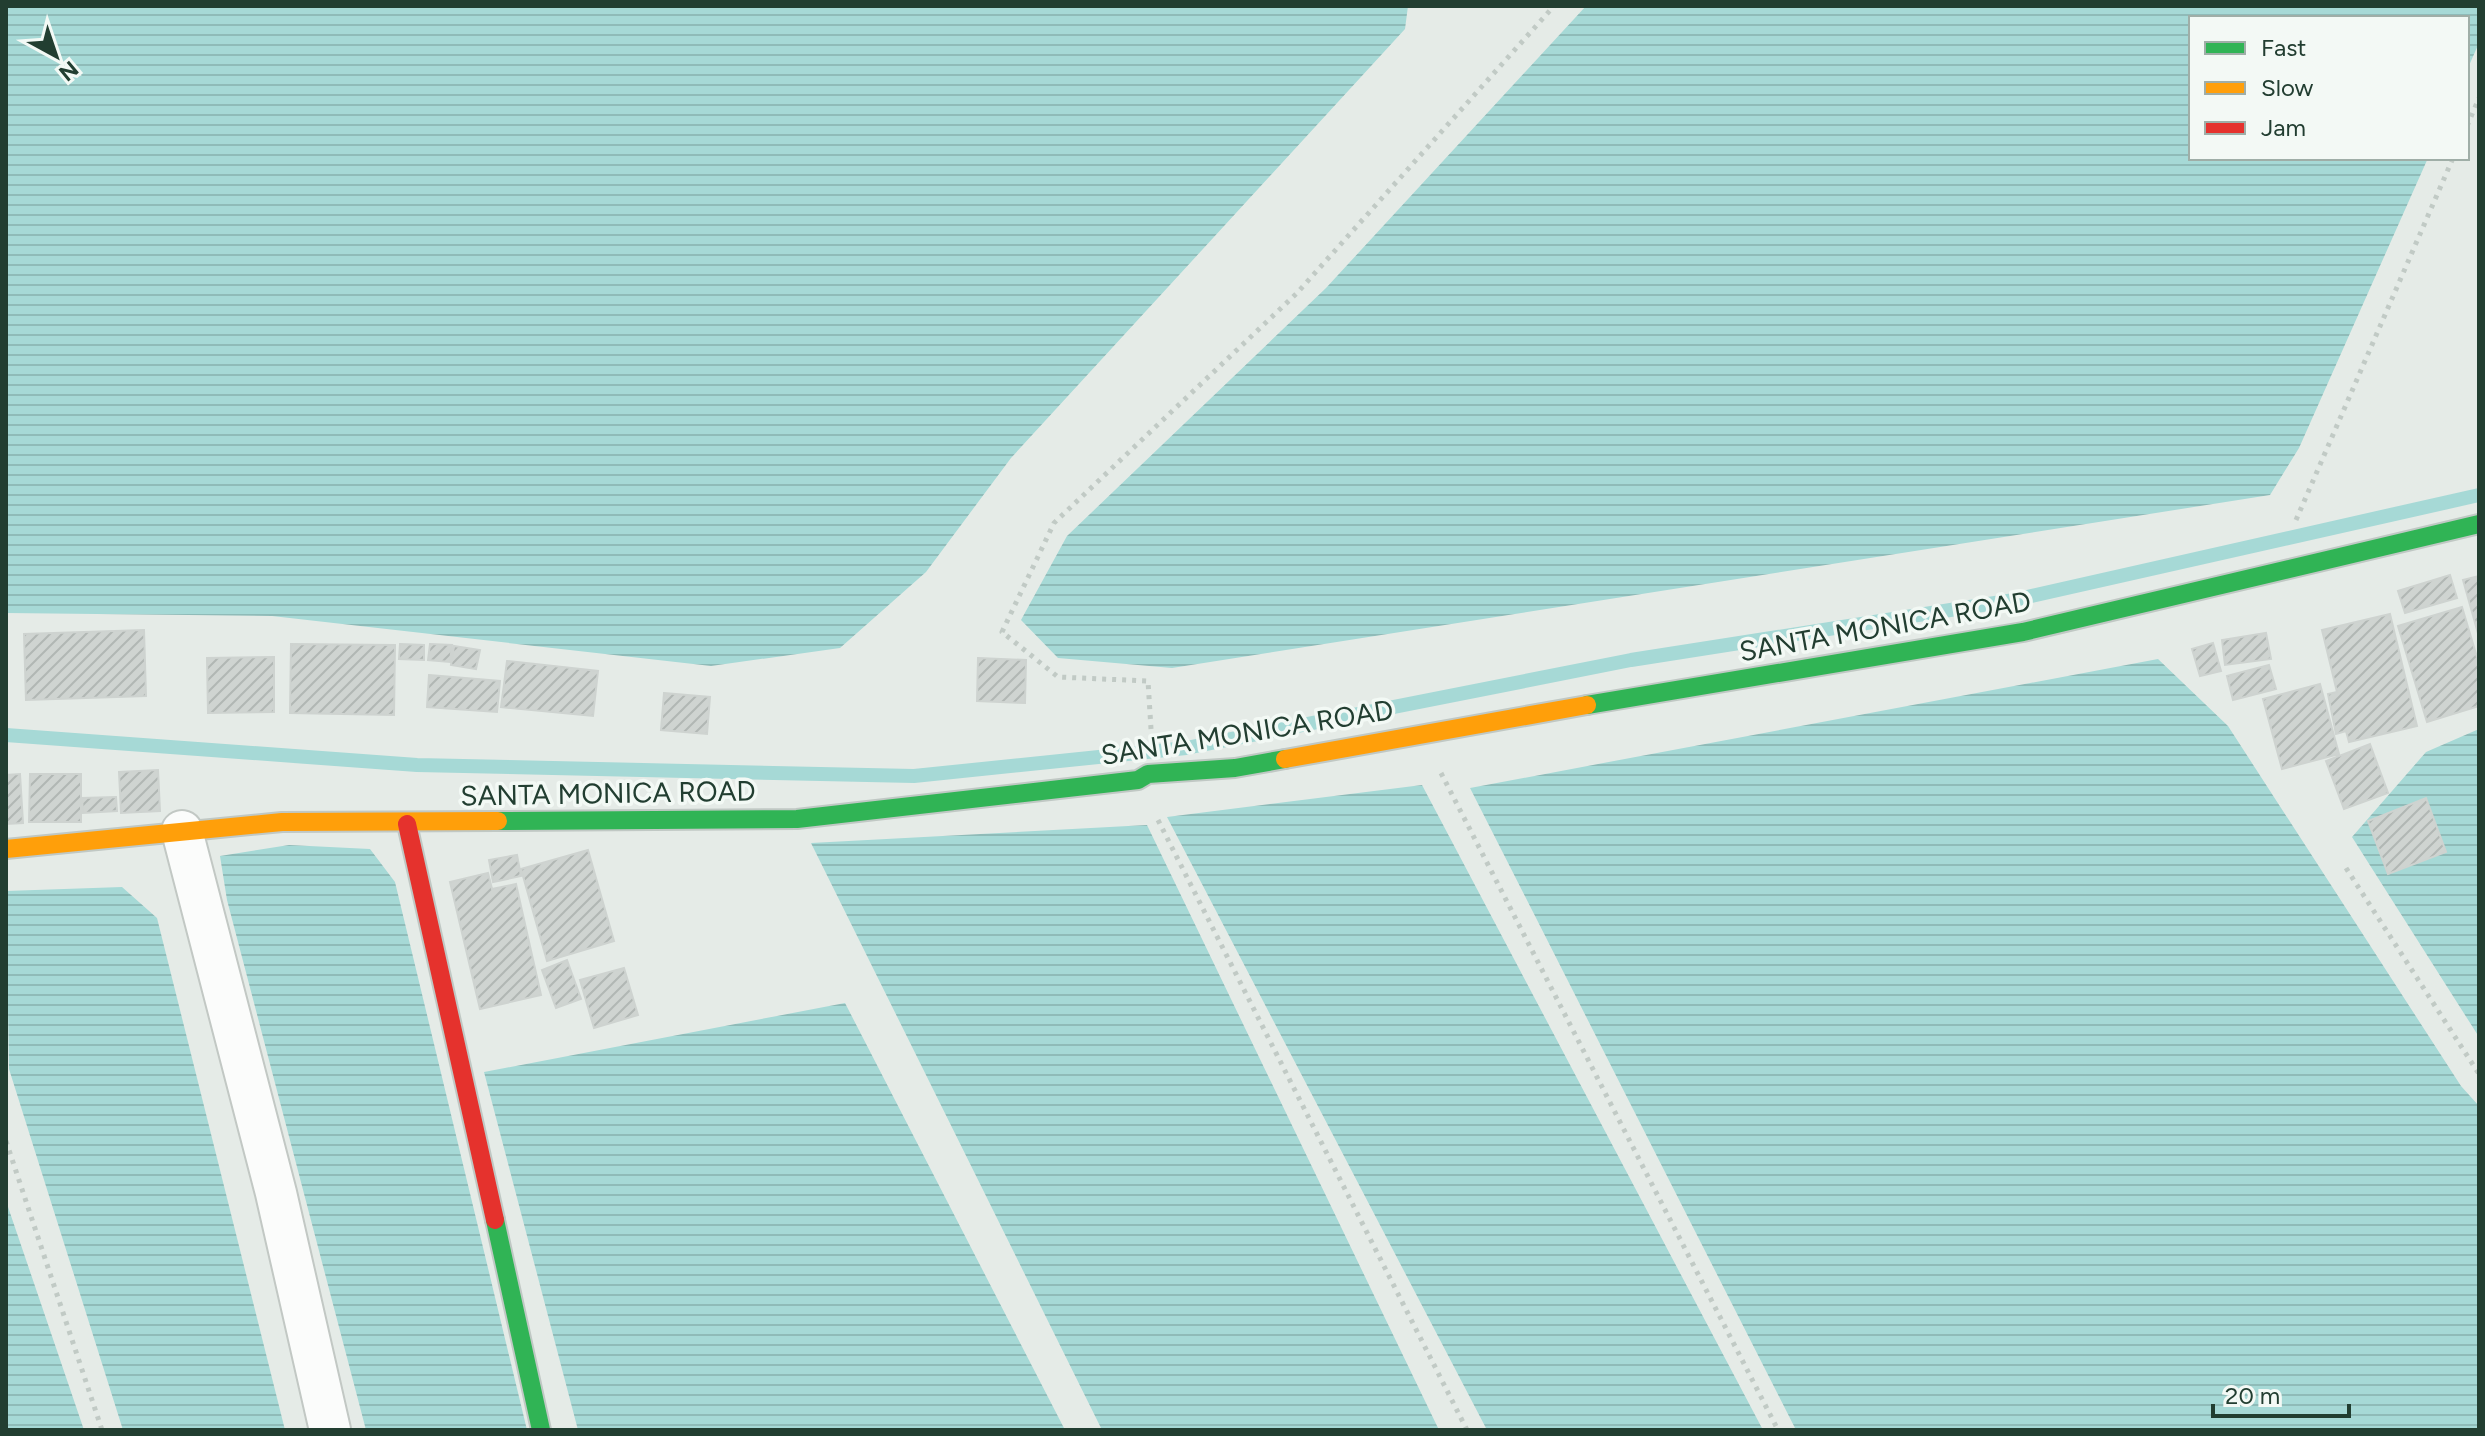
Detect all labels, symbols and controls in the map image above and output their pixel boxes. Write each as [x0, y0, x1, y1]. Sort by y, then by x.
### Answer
north arrow [16, 16, 96, 96]
legend [2189, 16, 2469, 160]
text: Fast [2261, 33, 2306, 62]
text: N [53, 55, 84, 87]
text: Slow [2261, 73, 2314, 102]
text: Jam [2261, 113, 2306, 142]
street label: SANTA MONICA ROAD [1737, 584, 2033, 668]
street label: SANTA MONICA ROAD [1098, 692, 1396, 772]
street label: SANTA MONICA ROAD [460, 773, 756, 813]
scale bar [2213, 1368, 2349, 1418]
text: 20 m [2225, 1381, 2280, 1410]

